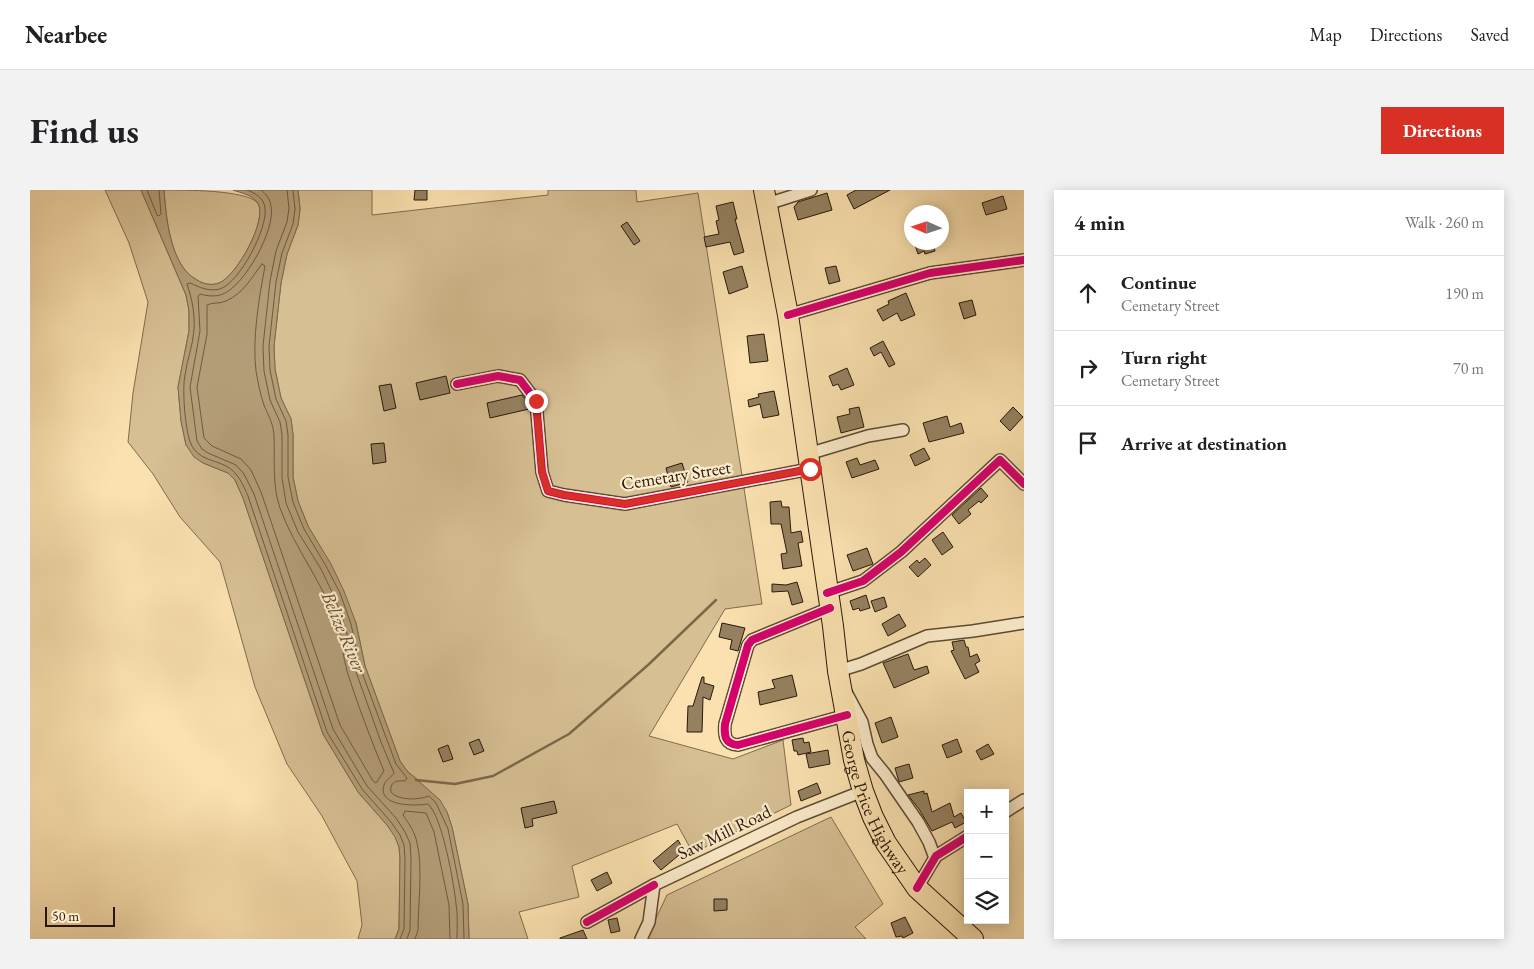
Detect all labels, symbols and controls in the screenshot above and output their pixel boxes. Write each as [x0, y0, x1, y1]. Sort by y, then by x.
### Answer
text: Nearbee [25, 19, 107, 50]
text: Map [1310, 23, 1342, 46]
text: Directions [1370, 23, 1442, 46]
text: Saved [1470, 23, 1509, 46]
button: Directions [1381, 107, 1504, 154]
text: Find us [30, 108, 139, 153]
north arrow [904, 205, 949, 250]
text: 4 min [1074, 209, 1125, 236]
text: Walk · 260 m [1405, 212, 1484, 233]
text: Continue [1121, 270, 1196, 295]
icon: ahead [1074, 279, 1102, 307]
text: 190 m [1445, 283, 1484, 304]
text: Cemetary Street [1121, 295, 1219, 316]
text: Turn right [1121, 345, 1207, 370]
icon: right [1074, 354, 1102, 382]
text: 70 m [1453, 358, 1484, 379]
text: Cemetary Street [1121, 370, 1219, 391]
route end [525, 390, 548, 413]
icon: arrive [1074, 429, 1102, 457]
text: Arrive at destination [1121, 431, 1287, 456]
street label: Cemetary Street [620, 455, 733, 495]
route start [799, 458, 822, 481]
water label: Belize River [315, 587, 373, 677]
street label: George Price Highway [837, 728, 915, 878]
map controls [964, 789, 1009, 924]
button: + [964, 789, 1009, 834]
street label: Saw Mill Road [673, 799, 776, 865]
button: − [964, 834, 1009, 879]
button: layers [964, 879, 1009, 924]
scale bar [45, 904, 115, 927]
text: 50 m [52, 907, 79, 925]

